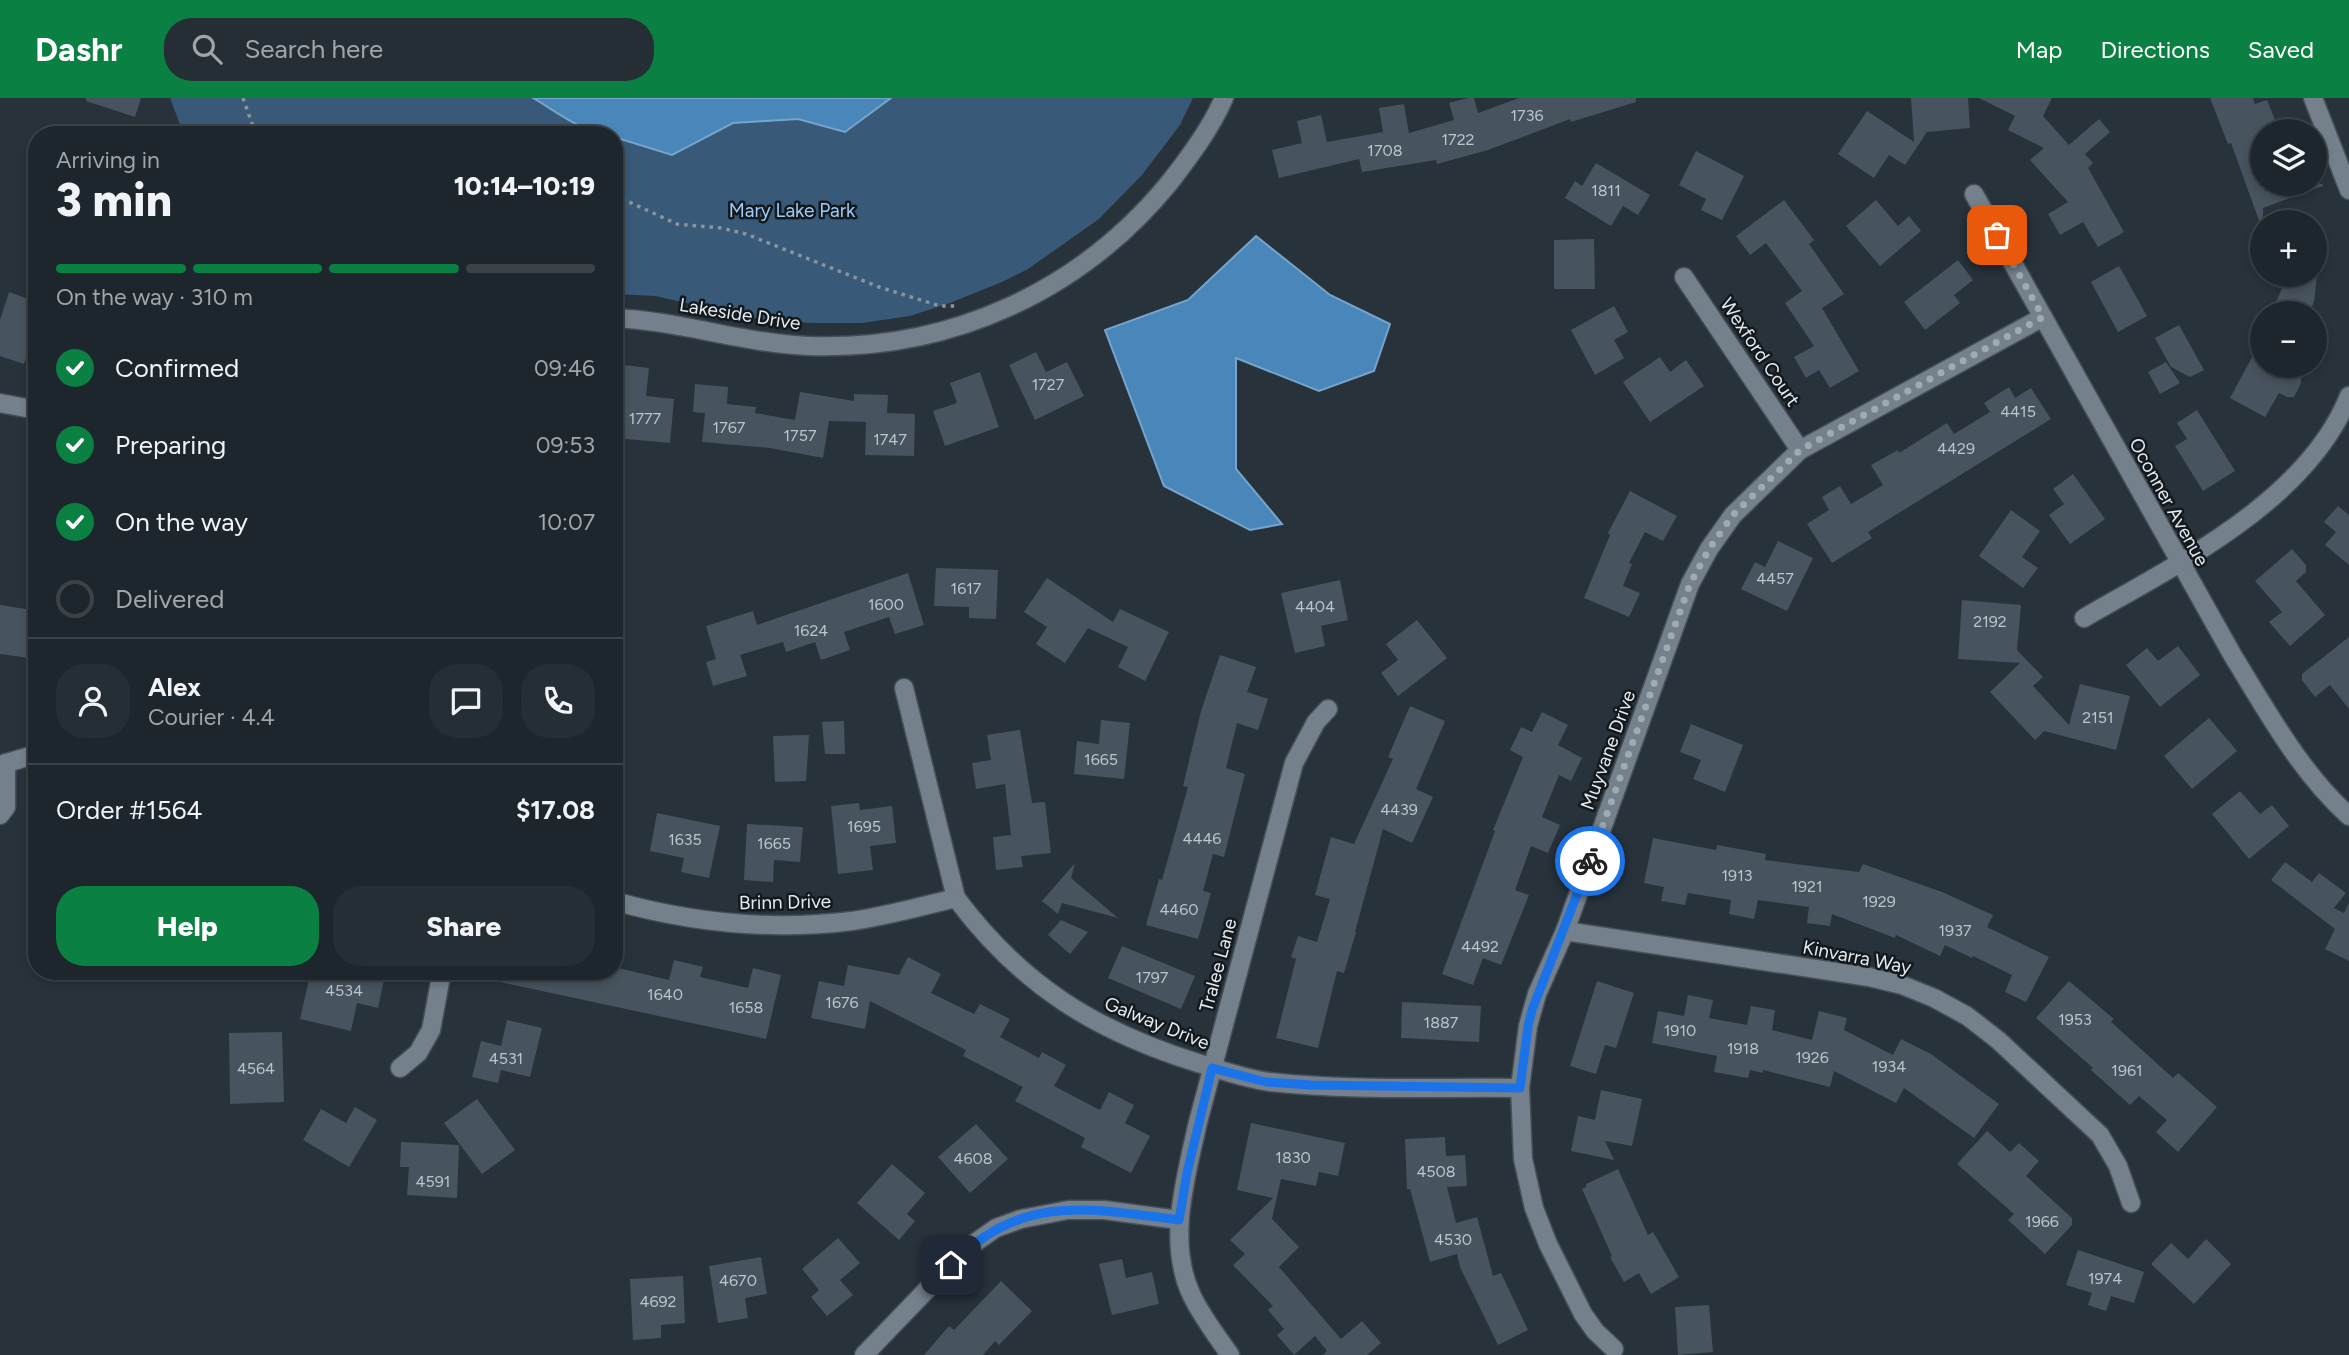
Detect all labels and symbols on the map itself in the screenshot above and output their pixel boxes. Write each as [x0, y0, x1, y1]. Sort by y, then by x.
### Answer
house number: 1736 [1511, 106, 1543, 125]
house number: 1722 [1441, 130, 1475, 149]
house number: 1708 [1367, 141, 1403, 160]
house number: 1811 [1591, 181, 1621, 200]
park label: Mary Lake Park [729, 199, 856, 222]
pin [1967, 205, 2027, 265]
street label: Lakeside Drive [678, 293, 802, 335]
street label: Wexford Court [1715, 293, 1805, 411]
house number: 1727 [1032, 375, 1065, 394]
house number: 4415 [2000, 402, 2036, 421]
house number: 1777 [629, 409, 662, 428]
house number: 1767 [713, 418, 746, 437]
house number: 1757 [784, 426, 817, 445]
house number: 1747 [873, 430, 907, 449]
street label: Oconner Avenue [2124, 434, 2214, 570]
house number: 4429 [1937, 439, 1975, 458]
house number: 4457 [1756, 569, 1794, 588]
house number: 1617 [951, 579, 982, 598]
house number: 1600 [868, 595, 904, 614]
house number: 4404 [1295, 597, 1335, 616]
house number: 2192 [1973, 612, 2007, 631]
house number: 1624 [794, 621, 828, 640]
street label: Muyvane Drive [1576, 687, 1640, 813]
house number: 2151 [2082, 708, 2114, 727]
house number: 1665 [1084, 750, 1118, 769]
house number: 4439 [1380, 800, 1418, 819]
house number: 1695 [847, 817, 881, 836]
courier [1555, 826, 1625, 896]
house number: 4446 [1183, 829, 1221, 848]
house number: 1635 [668, 830, 702, 849]
house number: 1665 [757, 834, 791, 853]
house number: 1913 [1722, 866, 1752, 885]
house number: 1921 [1791, 877, 1823, 896]
street label: Brinn Drive [739, 890, 831, 914]
house number: 1929 [1862, 892, 1896, 911]
house number: 4460 [1159, 900, 1199, 919]
street label: Tralee Lane [1194, 916, 1242, 1014]
house number: 1937 [1939, 921, 1972, 940]
street label: Kinvarra Way [1801, 935, 1913, 979]
house number: 4492 [1461, 937, 1499, 956]
house number: 1797 [1136, 968, 1169, 987]
house number: 4534 [325, 981, 363, 1000]
house number: 1640 [647, 985, 683, 1004]
street label: Galway Drive [1101, 992, 1213, 1054]
house number: 1676 [825, 993, 859, 1012]
house number: 1658 [729, 998, 763, 1017]
house number: 1953 [2058, 1010, 2092, 1029]
house number: 1887 [1424, 1013, 1459, 1032]
house number: 1910 [1664, 1021, 1696, 1040]
house number: 1918 [1727, 1039, 1759, 1058]
house number: 1926 [1795, 1048, 1829, 1067]
house number: 4531 [489, 1049, 523, 1068]
house number: 1934 [1872, 1057, 1906, 1076]
house number: 4564 [237, 1059, 275, 1078]
house number: 1961 [2111, 1061, 2143, 1080]
house number: 1830 [1275, 1148, 1311, 1167]
house number: 4608 [953, 1149, 993, 1168]
house number: 4508 [1416, 1162, 1456, 1181]
house number: 4591 [416, 1172, 450, 1191]
house number: 1966 [2025, 1212, 2059, 1231]
house number: 4530 [1434, 1230, 1472, 1249]
pin [921, 1235, 981, 1295]
house number: 1974 [2088, 1269, 2122, 1288]
house number: 4670 [719, 1271, 757, 1290]
house number: 4692 [640, 1292, 677, 1311]

